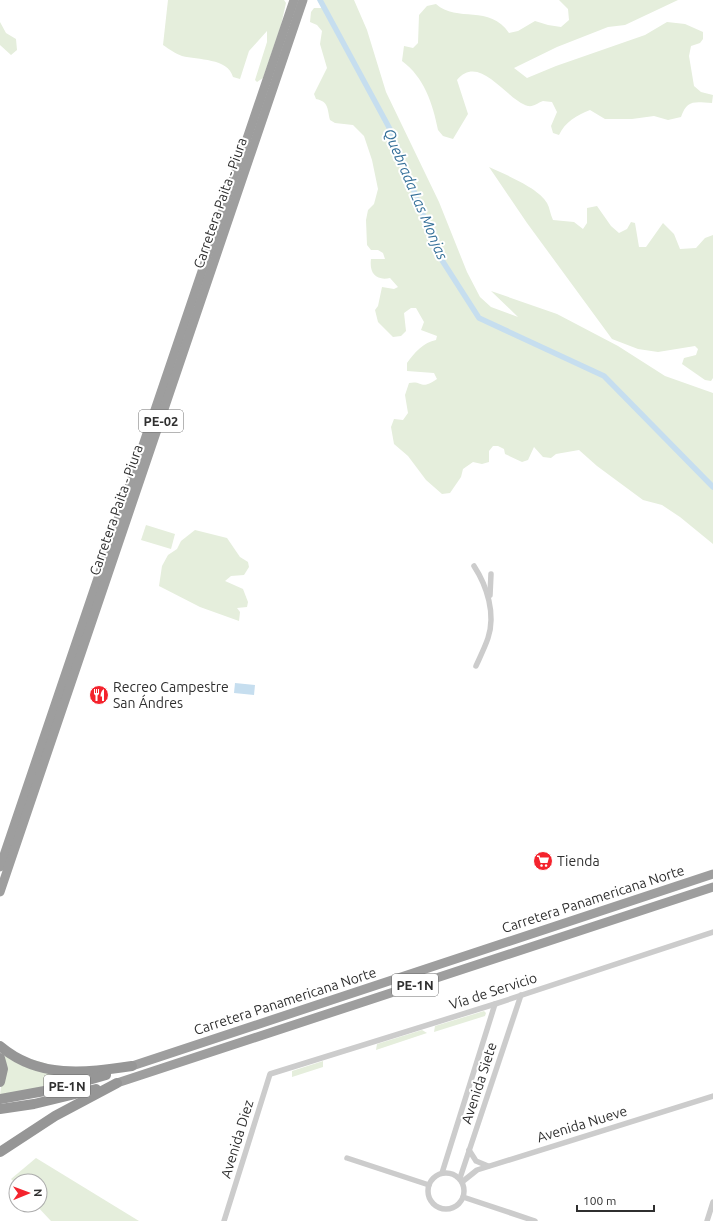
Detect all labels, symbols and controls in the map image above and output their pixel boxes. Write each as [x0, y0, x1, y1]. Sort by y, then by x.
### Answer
water label: Quebrada Las Monjas [380, 126, 452, 263]
street label: Carretera Paita - Piura [190, 136, 250, 270]
road number: PE-02 [139, 410, 183, 432]
street label: Carretera Paita - Piura [86, 443, 146, 577]
place label: Recreo Campestre San Ándres [113, 679, 229, 711]
restaurant icon: Recreo Campestre San Ándres [88, 684, 110, 706]
supermarket icon: Tienda [532, 850, 554, 872]
place label: Tienda [557, 853, 600, 869]
street label: Carretera Panamericana Norte [500, 862, 686, 936]
street label: Carretera Panamericana Norte [192, 964, 378, 1038]
street label: Vía de Servicio [447, 969, 539, 1013]
road number: PE-1N [392, 974, 438, 996]
street label: Avenida Siete [458, 1040, 500, 1126]
road number: PE-1N [44, 1075, 90, 1097]
street label: Avenida Diez [218, 1098, 256, 1180]
street label: Avenida Nueve [535, 1103, 629, 1145]
north arrow [8, 1173, 48, 1213]
scale bar [577, 1187, 654, 1213]
text: N [32, 1189, 44, 1197]
text: 100 m [583, 1194, 616, 1207]

